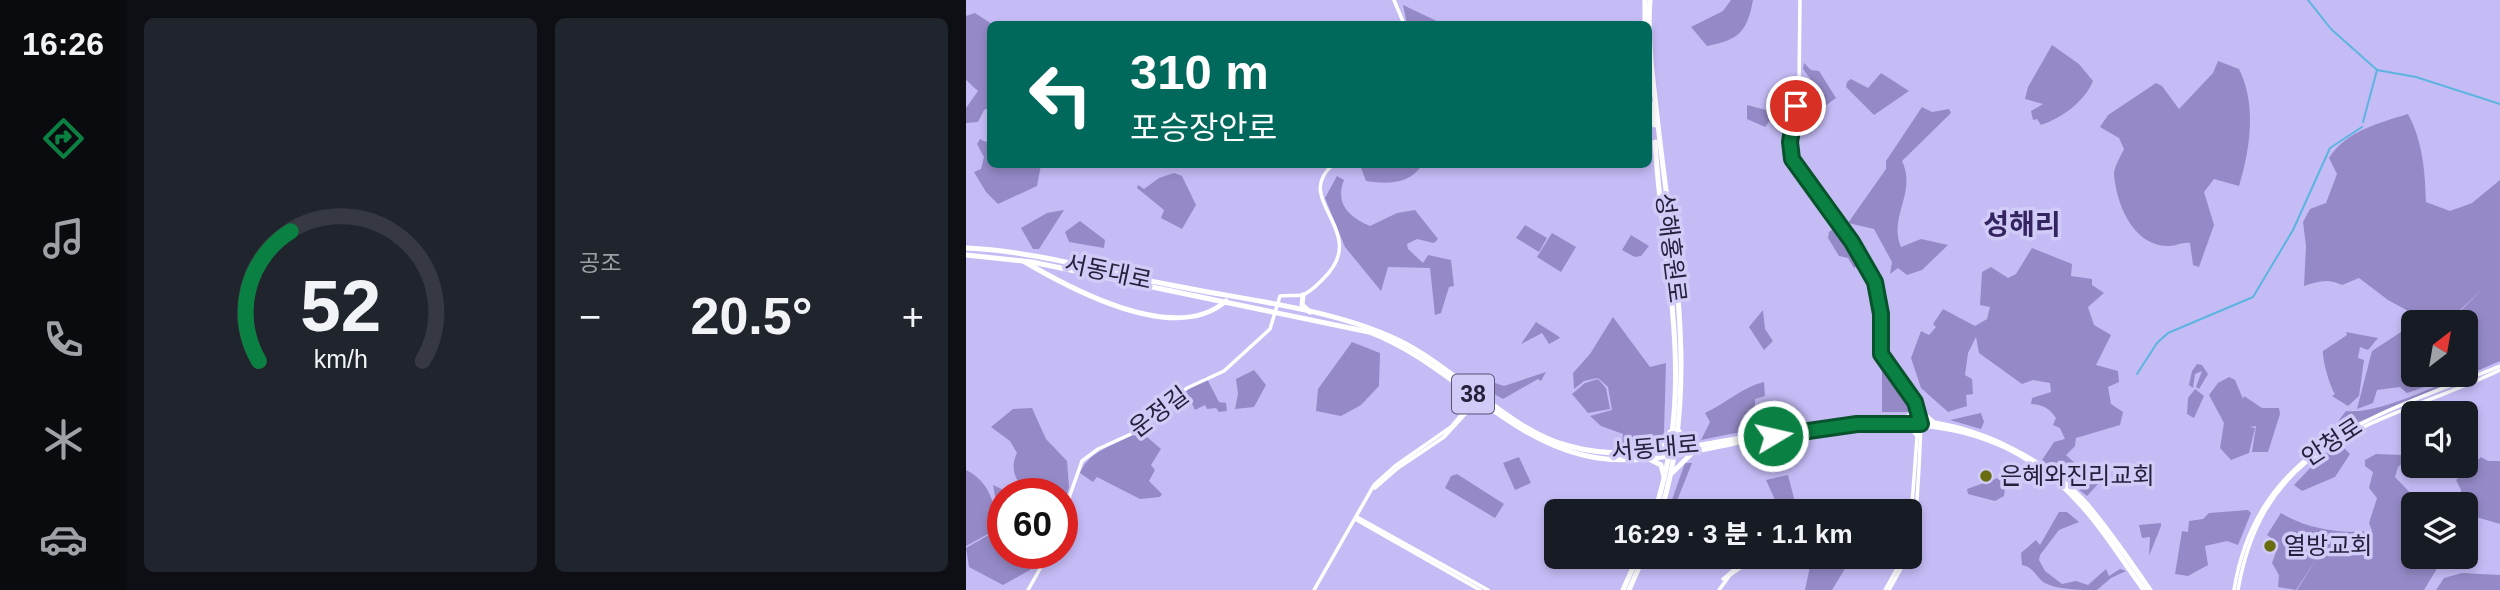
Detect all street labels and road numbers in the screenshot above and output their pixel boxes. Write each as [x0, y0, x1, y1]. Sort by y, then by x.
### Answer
street label: 성해홍원로 [1651, 192, 1692, 304]
street label: 서동대로 [1062, 249, 1154, 294]
road number: 38 [1452, 374, 1494, 414]
street label: 운정길 [1124, 381, 1193, 442]
street label: 안청로 [2297, 412, 2367, 471]
street label: 서동대로 [1610, 430, 1700, 465]

